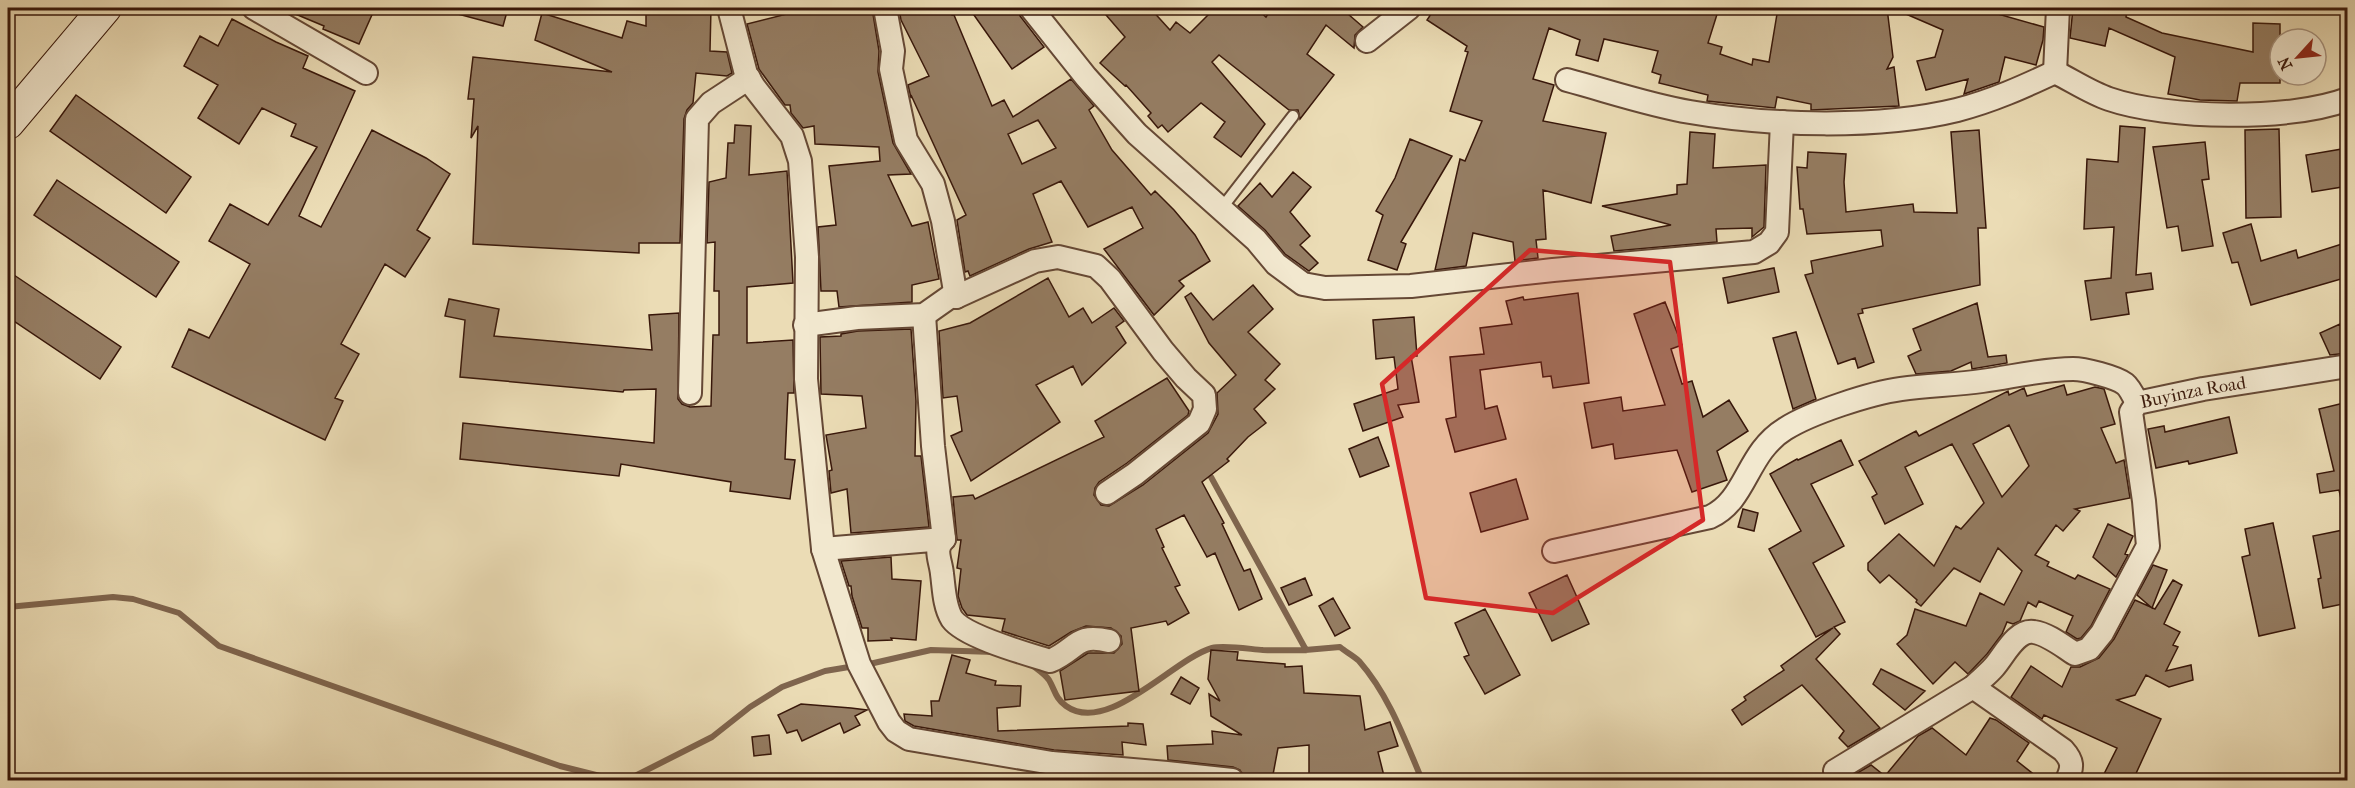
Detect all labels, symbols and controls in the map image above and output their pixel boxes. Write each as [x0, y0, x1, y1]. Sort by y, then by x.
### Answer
north arrow [2268, 27, 2328, 87]
text: N [2273, 53, 2296, 73]
street label: Buyinza Road [2138, 372, 2248, 413]

